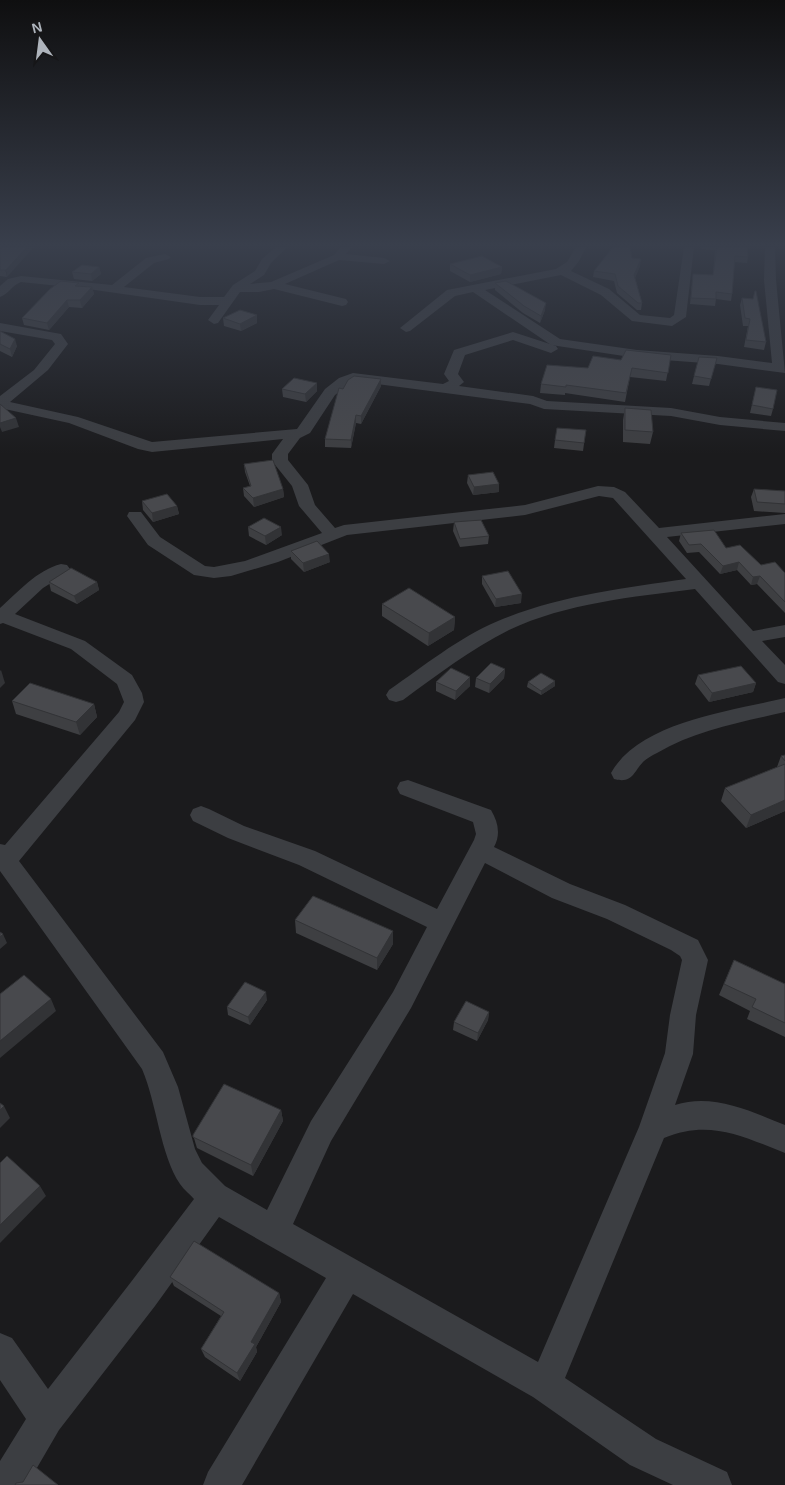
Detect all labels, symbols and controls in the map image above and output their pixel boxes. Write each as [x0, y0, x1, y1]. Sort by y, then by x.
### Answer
north arrow [15, 15, 65, 65]
text: N [30, 18, 44, 36]

